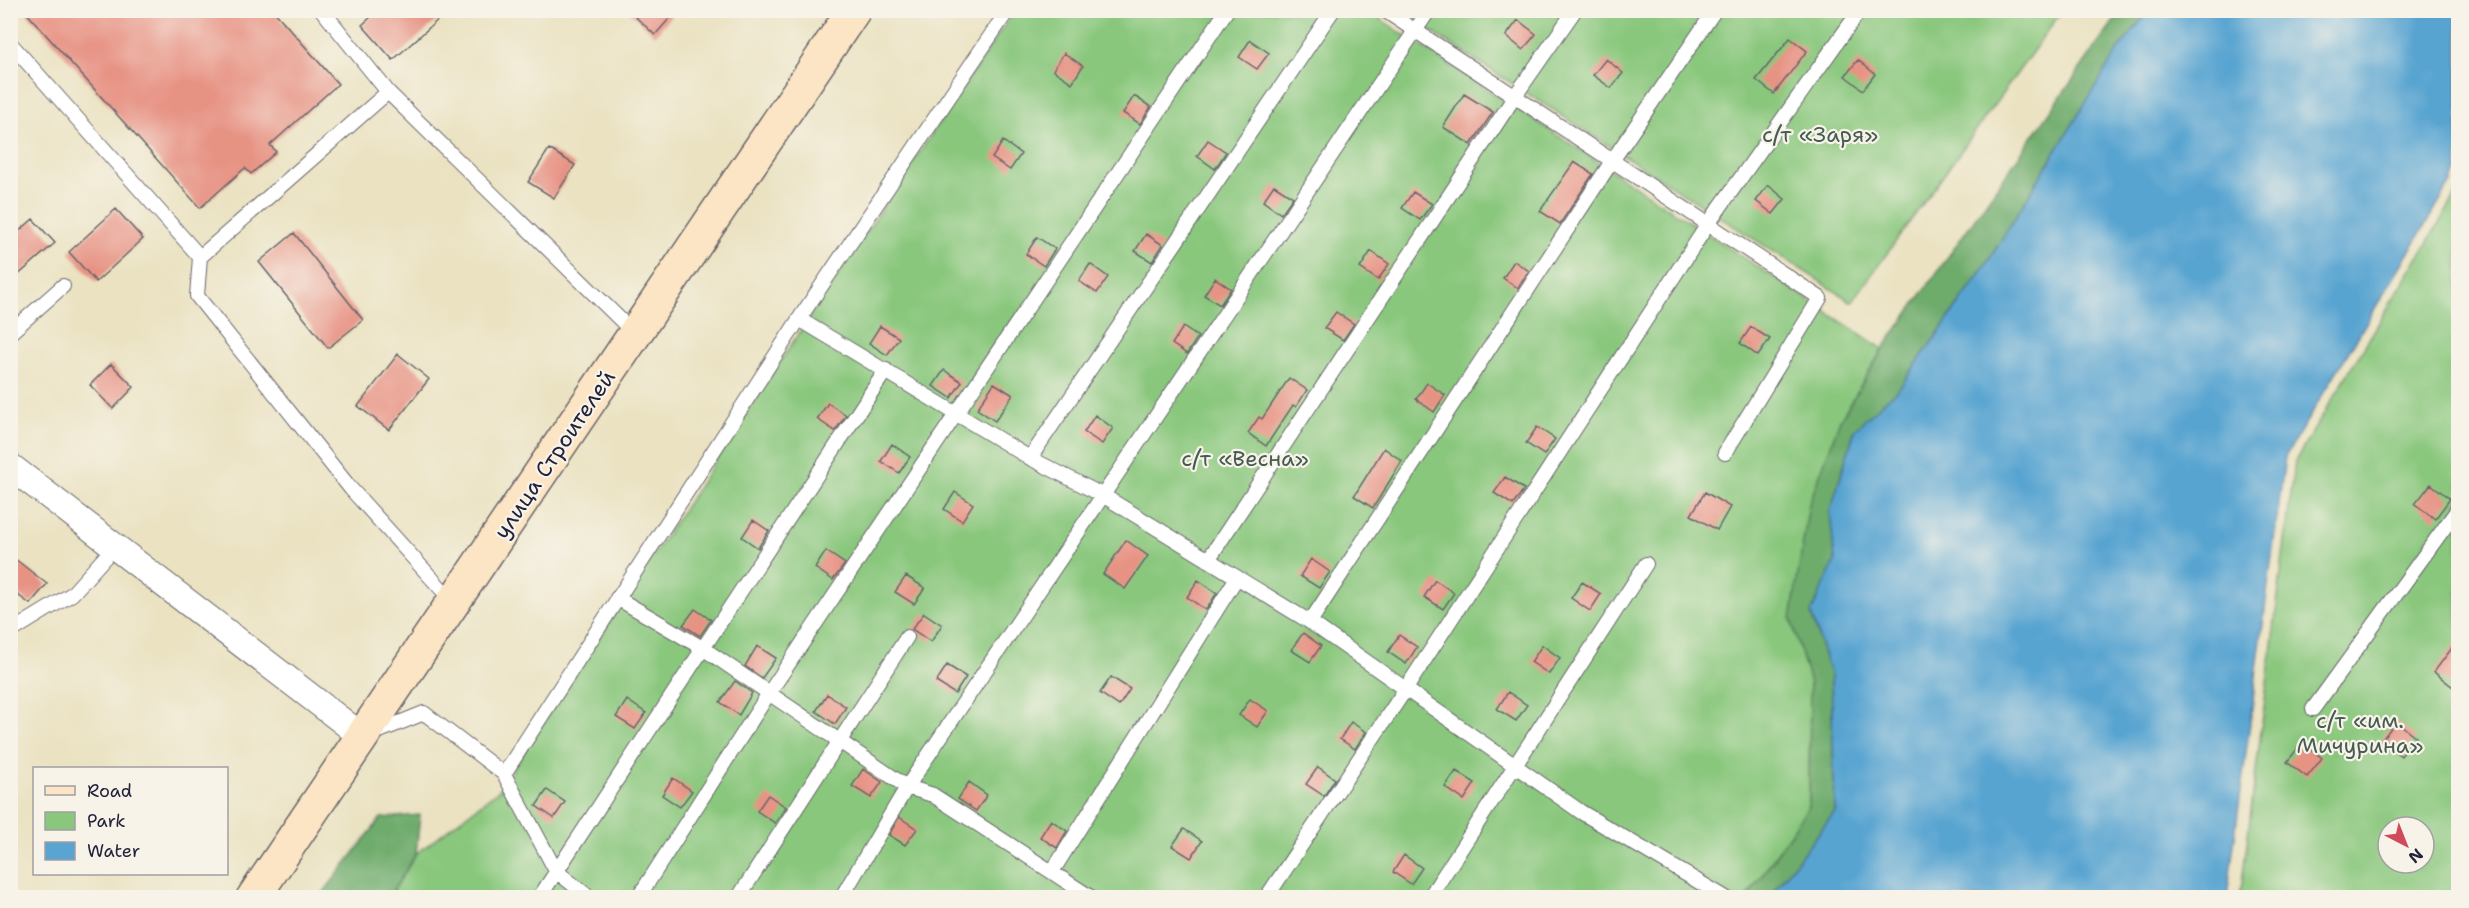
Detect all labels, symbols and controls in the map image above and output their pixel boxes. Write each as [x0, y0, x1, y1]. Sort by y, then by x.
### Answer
park label: с/т «Заря» [1762, 120, 1878, 149]
street label: улица Строителей [487, 364, 622, 544]
park label: с/т «Весна» [1181, 444, 1309, 473]
park label: с/т «им. Мичурина» [2296, 706, 2424, 760]
legend [33, 767, 228, 875]
text: Road [87, 779, 132, 803]
text: Park [87, 809, 126, 833]
north arrow [2376, 815, 2436, 875]
text: Water [87, 839, 140, 863]
text: N [2404, 844, 2427, 868]

